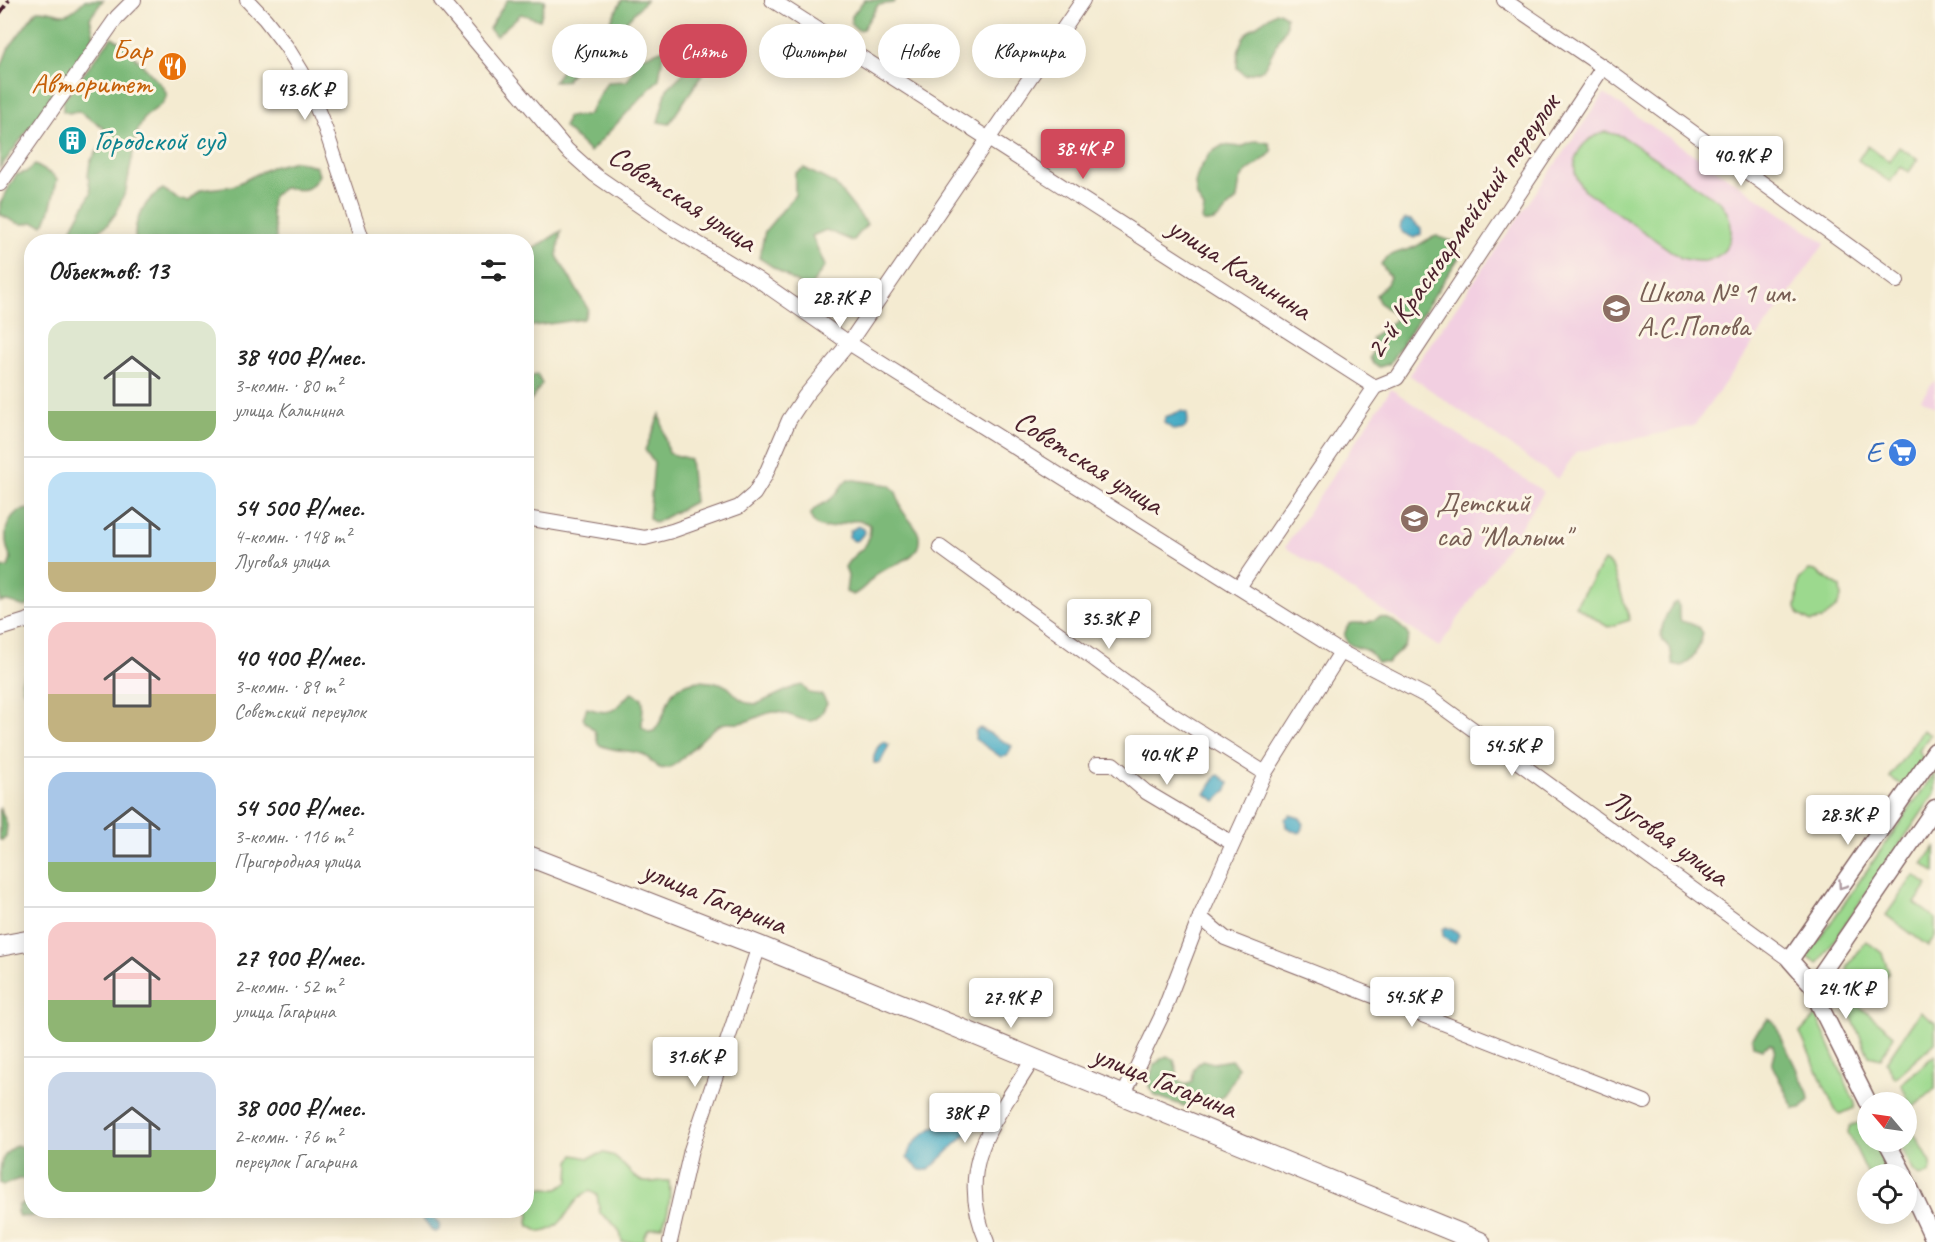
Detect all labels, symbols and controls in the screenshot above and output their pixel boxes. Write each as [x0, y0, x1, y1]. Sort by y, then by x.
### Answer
chip: Купить [552, 24, 647, 78]
chip: Снять [659, 24, 747, 78]
chip: Фильтры [759, 24, 866, 78]
chip: Новое [878, 24, 960, 78]
chip: Квартира [972, 24, 1086, 78]
place label: Бар Авторитет [31, 30, 154, 102]
restaurant icon: Бар Авторитет [157, 50, 189, 82]
pin: 43.6K ₽ [250, 70, 360, 121]
text: 43.6K ₽ [277, 77, 333, 102]
street label: 2-й Красноармейский переулок [1356, 84, 1570, 366]
place label: Городской суд [94, 121, 226, 159]
building icon: Городской суд [57, 124, 89, 156]
pin: 38.4K ₽ [1028, 129, 1138, 180]
street label: Советская улица [602, 136, 766, 261]
text: 38.4K ₽ [1055, 136, 1111, 161]
pin: 40.9K ₽ [1686, 136, 1796, 187]
text: 40.9K ₽ [1713, 143, 1769, 168]
street label: улица Калинина [1159, 206, 1321, 330]
text: Объектов: 13 [48, 254, 168, 287]
icon: filters [477, 254, 510, 287]
place label: Школа № 1 им. А.С.Попова [1637, 273, 1796, 345]
pin: 28.7K ₽ [785, 278, 895, 329]
text: 28.7K ₽ [812, 285, 868, 310]
school or university icon: Школа № 1 им. А.С.Попова [1600, 293, 1632, 325]
text: 38 400 ₽/мес. [234, 340, 365, 373]
icon: home [96, 345, 168, 417]
text: 3-комн. · 80 m² [234, 373, 342, 398]
text: улица Калинина [234, 398, 343, 423]
street label: Советская улица [1007, 401, 1172, 524]
place label: Е [1866, 433, 1886, 471]
supermarket icon: Е [1887, 436, 1919, 468]
place label: Детский сад "Малыш" [1436, 483, 1576, 555]
text: 54 500 ₽/мес. [234, 491, 364, 524]
icon: home [96, 496, 168, 568]
school or university icon: Детский сад "Малыш" [1399, 503, 1431, 535]
text: 4-комн. · 148 m² [234, 524, 351, 549]
text: Луговая улица [234, 549, 329, 574]
pin: 35.3K ₽ [1054, 599, 1164, 650]
text: 35.3K ₽ [1081, 606, 1137, 631]
text: 40 400 ₽/мес. [234, 641, 365, 674]
icon: home [96, 646, 168, 718]
text: 3-комн. · 89 m² [234, 674, 342, 699]
text: Советский переулок [234, 699, 366, 724]
pin: 54.5K ₽ [1457, 726, 1567, 777]
text: 54.5K ₽ [1484, 733, 1540, 758]
pin: 40.4K ₽ [1112, 735, 1222, 786]
text: 40.4K ₽ [1139, 742, 1195, 767]
street label: Луговая улица [1599, 780, 1738, 895]
text: 54 500 ₽/мес. [234, 791, 364, 824]
pin: 28.3K ₽ [1793, 795, 1903, 846]
icon: home [96, 796, 168, 868]
text: 28.3K ₽ [1820, 802, 1876, 827]
text: 3-комн. · 116 m² [234, 824, 351, 849]
text: Пригородная улица [234, 849, 360, 874]
street label: улица Гагарина [636, 850, 794, 944]
one-way arrow [1838, 878, 1849, 889]
text: 27 900 ₽/мес. [234, 941, 365, 974]
icon: home [96, 946, 168, 1018]
pin: 24.1K ₽ [1791, 969, 1901, 1020]
text: 2-комн. · 52 m² [234, 974, 342, 999]
text: 24.1K ₽ [1818, 976, 1874, 1001]
pin: 54.5K ₽ [1357, 977, 1467, 1028]
pin: 27.9K ₽ [956, 978, 1066, 1029]
text: 54.5K ₽ [1384, 984, 1440, 1009]
text: 27.9K ₽ [983, 985, 1039, 1010]
text: улица Гагарина [234, 999, 335, 1024]
street label: улица Гагарина [1086, 1034, 1244, 1128]
pin: 31.6K ₽ [640, 1037, 750, 1088]
text: 31.6K ₽ [667, 1044, 723, 1069]
text: 38 000 ₽/мес. [234, 1091, 365, 1124]
north arrow [1857, 1092, 1917, 1152]
map controls [1857, 1092, 1917, 1224]
pin: 38K ₽ [923, 1093, 1007, 1144]
icon: home [96, 1096, 168, 1168]
text: 38K ₽ [943, 1100, 987, 1125]
text: 2-комн. · 76 m² [234, 1124, 342, 1149]
text: переулок Гагарина [234, 1149, 357, 1174]
button: locate [1857, 1164, 1917, 1224]

